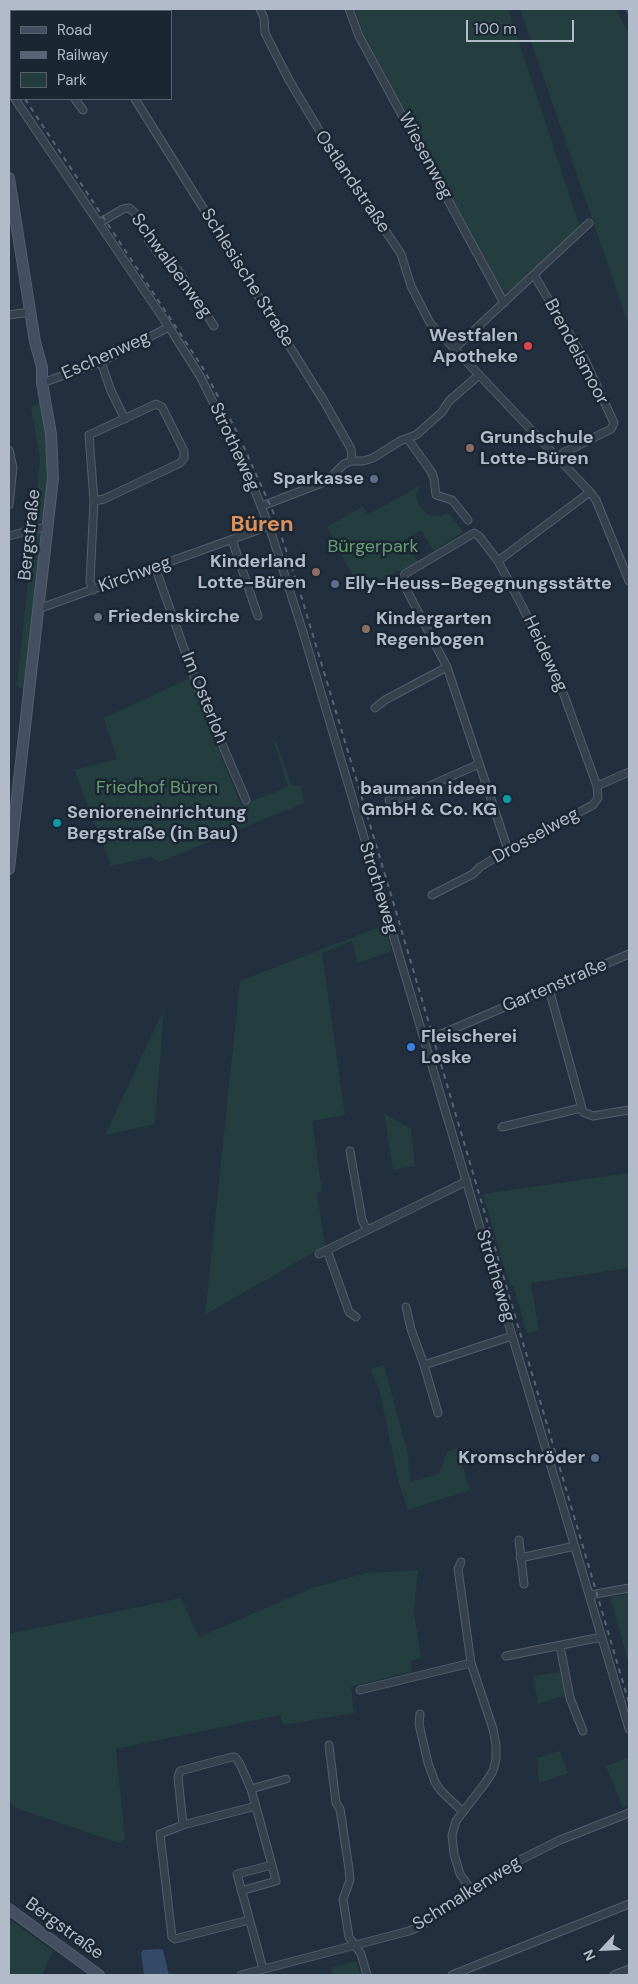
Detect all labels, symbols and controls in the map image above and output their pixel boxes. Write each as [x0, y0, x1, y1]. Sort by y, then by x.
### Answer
legend [10, 10, 172, 100]
scale bar [468, 10, 576, 42]
text: 100 m [474, 19, 517, 39]
text: Road [57, 20, 92, 40]
text: Railway [57, 45, 108, 65]
text: Park [57, 70, 87, 90]
street label: Wiesenweg [393, 109, 457, 203]
street label: Ostlandstraße [310, 127, 394, 237]
street label: Schlesische Straße [196, 205, 298, 351]
street label: Schwalbenweg [126, 210, 216, 322]
street label: Brendelsmoor [539, 296, 613, 408]
place label: Westfalen Apotheke [429, 325, 518, 368]
street label: Eschenweg [59, 327, 153, 385]
marker: Westfalen Apotheke [522, 340, 534, 352]
street label: Strotheweg [204, 399, 264, 495]
place label: Grundschule Lotte-Büren [480, 427, 594, 469]
marker: Grundschule Lotte-Büren [464, 442, 476, 454]
place label: Sparkasse [273, 468, 364, 490]
marker: Sparkasse [368, 473, 380, 485]
street label: Bergstraße [14, 488, 46, 582]
district label: Büren [230, 512, 294, 538]
park label: Bürgerpark [328, 536, 418, 558]
place label: Kinderland Lotte-Büren [197, 551, 306, 594]
street label: Kirchweg [96, 552, 174, 598]
marker: Kinderland Lotte-Büren [310, 566, 322, 578]
place label: Elly-Heuss-Begegnungsstätte [345, 573, 612, 595]
marker: Elly-Heuss-Begegnungsstätte [329, 578, 341, 590]
place label: Friedenskirche [108, 606, 240, 628]
place label: Kindergarten Regenbogen [376, 608, 492, 650]
marker: Friedenskirche [92, 611, 104, 623]
street label: Heideweg [518, 612, 572, 696]
marker: Kindergarten Regenbogen [360, 623, 372, 635]
street label: Im Osterloh [176, 649, 232, 747]
park label: Friedhof Büren [96, 777, 218, 799]
place label: baumann ideen GmbH & Co. KG [360, 778, 497, 821]
marker: baumann ideen GmbH & Co. KG [501, 793, 513, 805]
place label: Senioreneinrichtung Bergstraße (in Bau) [67, 802, 247, 844]
street label: Drosselweg [489, 803, 583, 869]
marker: Senioreneinrichtung Bergstraße (in Bau) [51, 817, 63, 829]
street label: Strotheweg [354, 839, 402, 937]
street label: Gartenstraße [499, 954, 611, 1018]
place label: Fleischerei Loske [421, 1026, 517, 1068]
marker: Fleischerei Loske [405, 1041, 417, 1053]
street label: Strotheweg [471, 1227, 519, 1325]
place label: Kromschröder [458, 1447, 585, 1469]
marker: Kromschröder [589, 1452, 601, 1464]
street label: Schmalkenweg [409, 1852, 525, 1936]
street label: Bergstraße [21, 1893, 107, 1965]
north arrow [578, 1924, 628, 1974]
text: N [579, 1947, 600, 1964]

